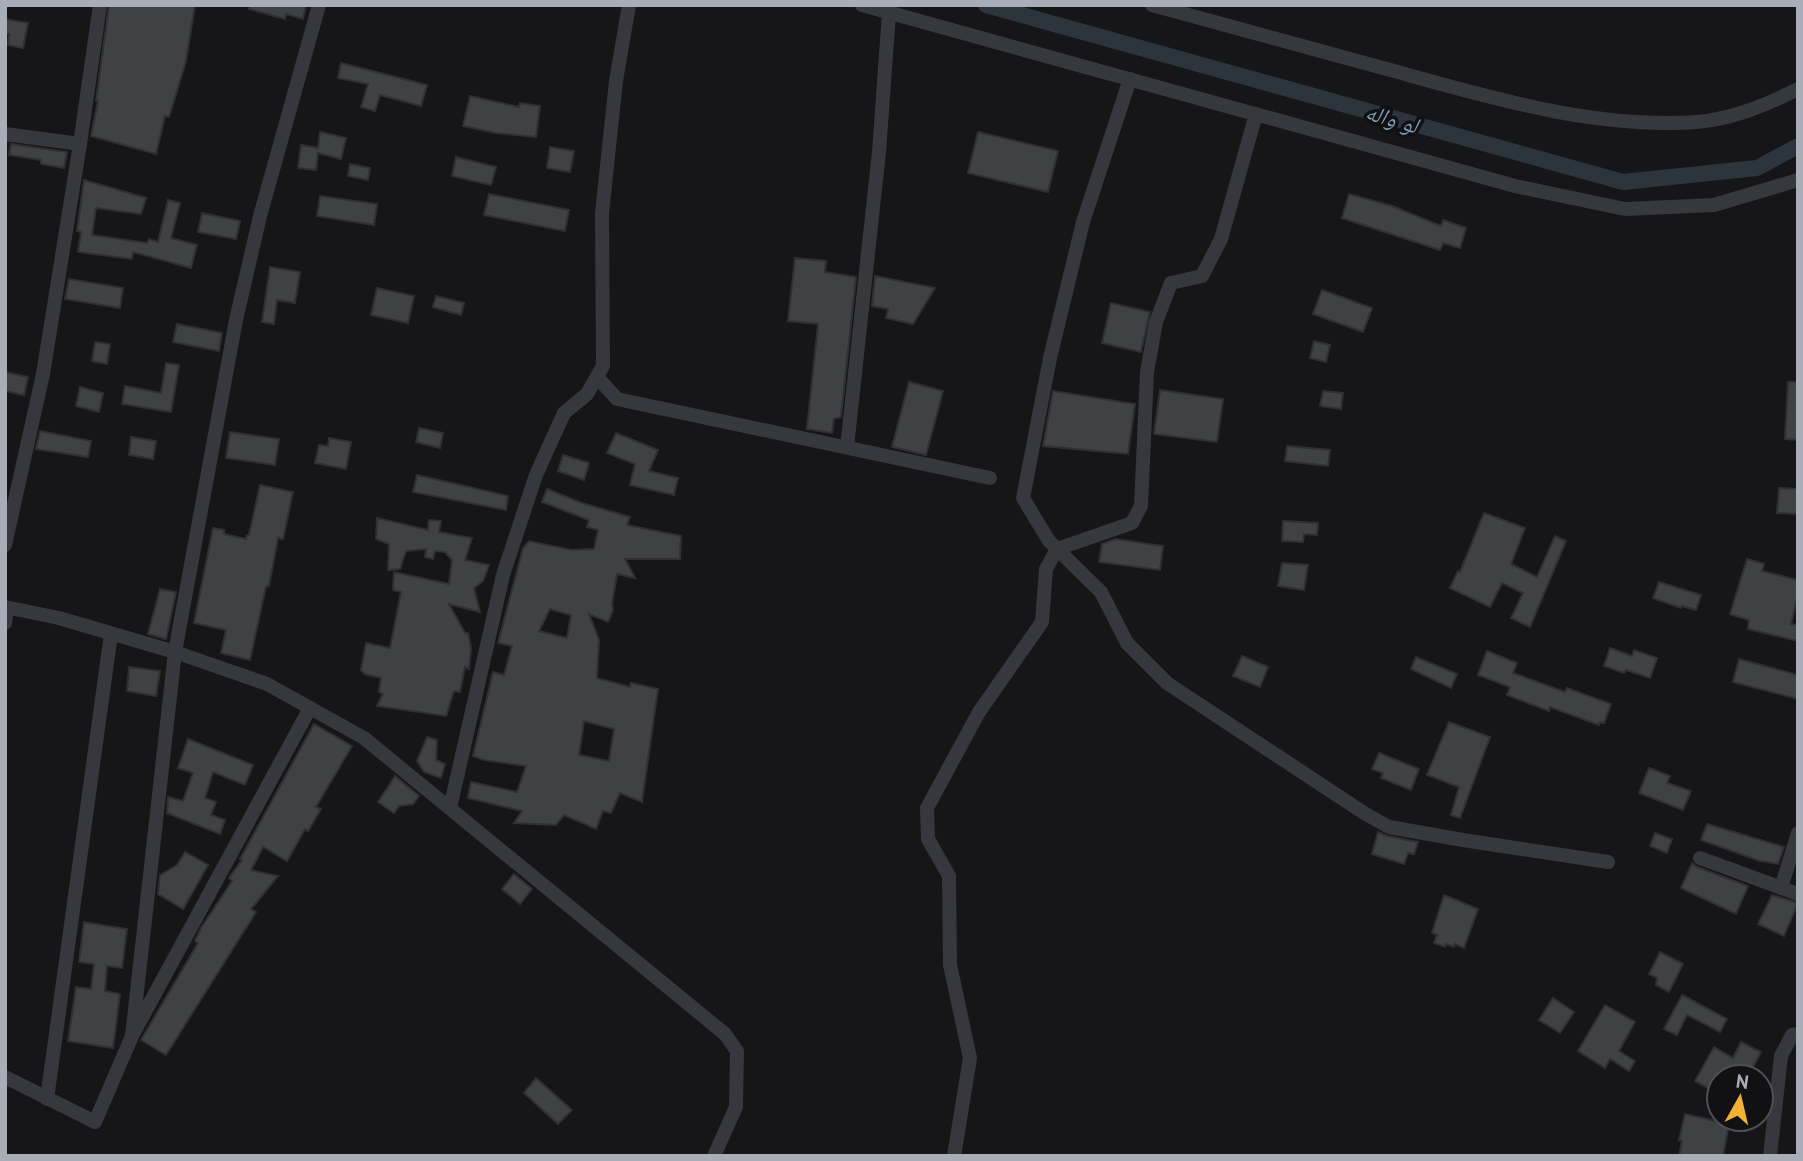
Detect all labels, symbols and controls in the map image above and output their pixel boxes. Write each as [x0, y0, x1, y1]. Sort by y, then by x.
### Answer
water label: لو واله [1362, 97, 1424, 140]
north arrow [1705, 1063, 1775, 1133]
text: N [1735, 1068, 1750, 1094]

